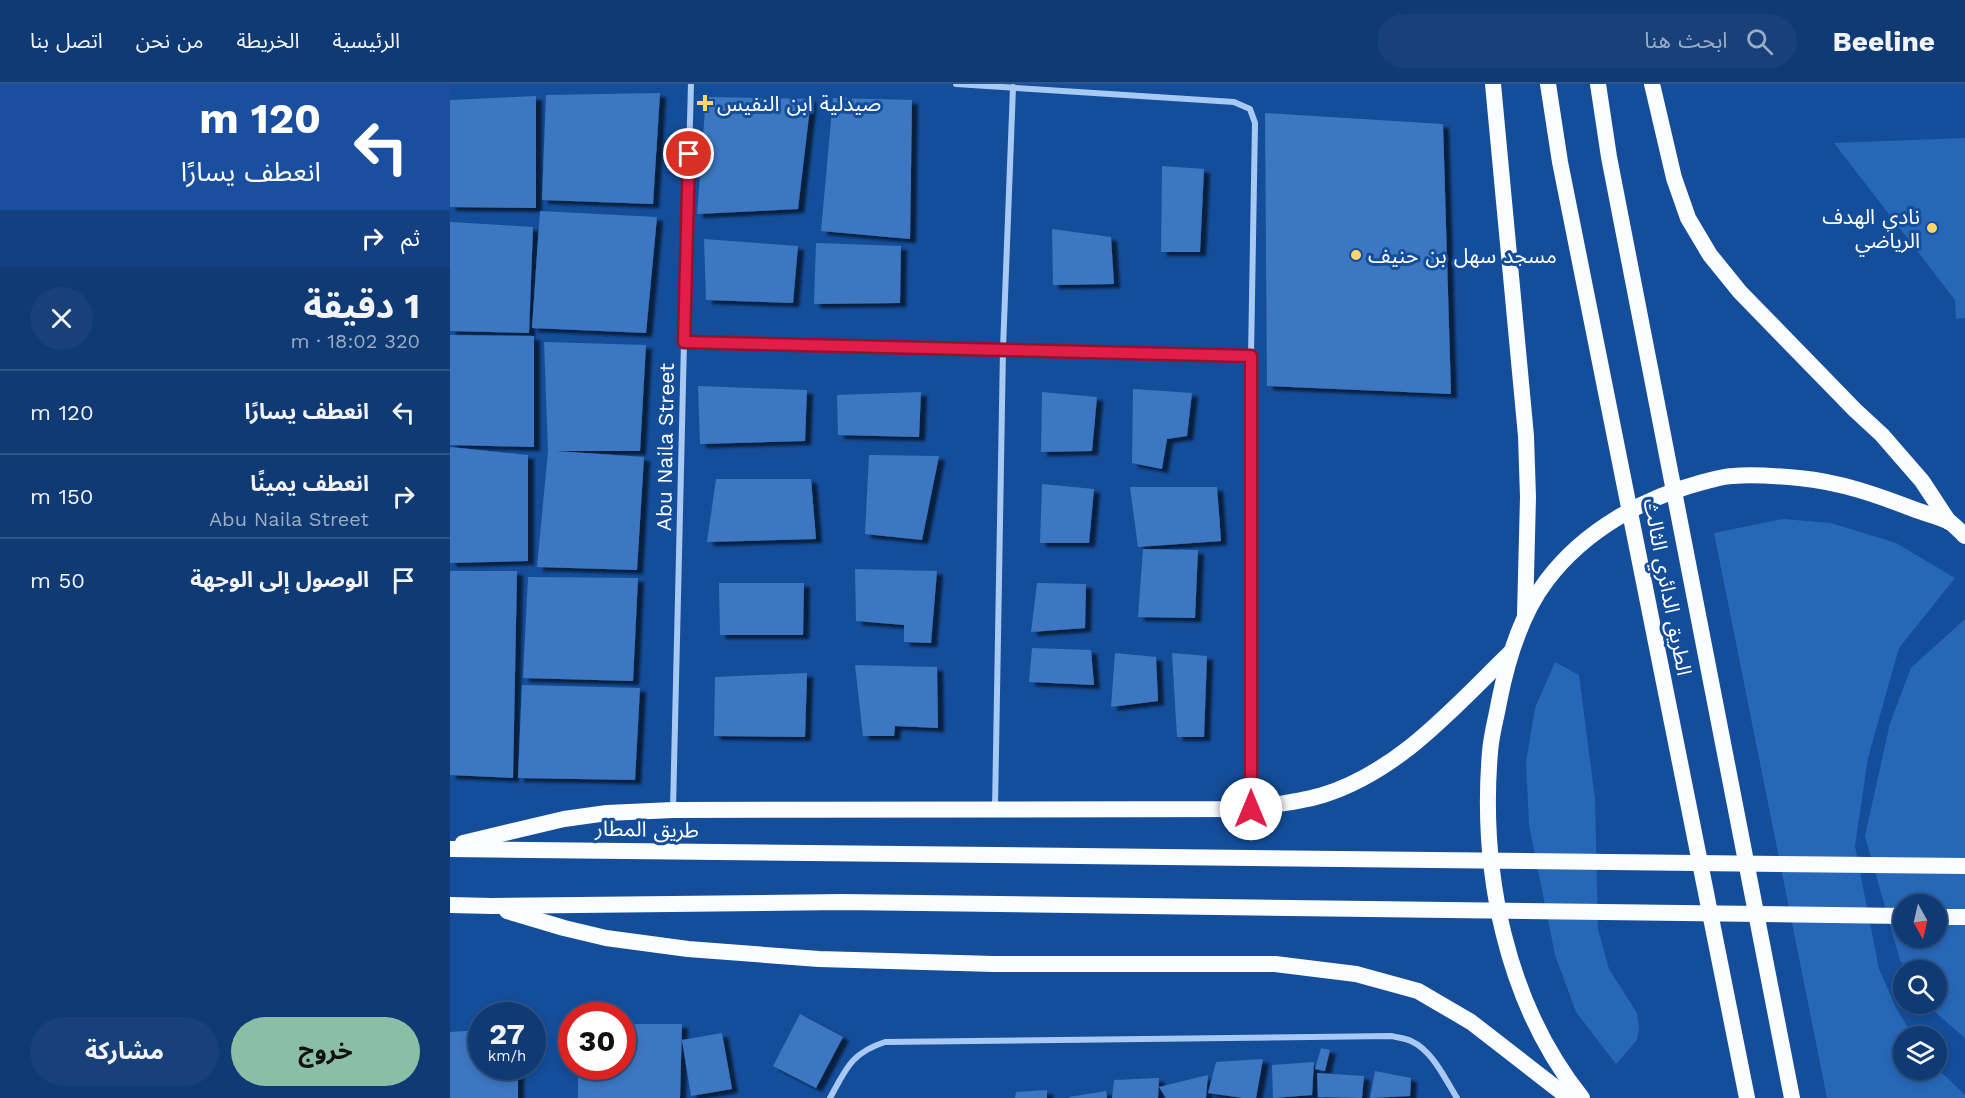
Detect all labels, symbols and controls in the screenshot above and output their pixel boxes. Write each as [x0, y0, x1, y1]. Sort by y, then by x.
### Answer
search box [1377, 14, 1797, 68]
icon: search [1743, 25, 1776, 58]
text: Beeline [1833, 25, 1935, 58]
text: اتصل بنا [30, 28, 103, 53]
text: من نحن [136, 28, 204, 53]
text: الخريطة [237, 28, 299, 53]
text: الرئيسية [332, 28, 400, 53]
text: ابحث هنا [1644, 28, 1728, 53]
place label: صيدلية ابن النفيس [717, 91, 881, 116]
text: 120 m [199, 94, 321, 143]
marker: صيدلية ابن النفيس [698, 96, 712, 110]
icon: left [342, 108, 420, 186]
pin [663, 128, 714, 179]
icon: arrive [672, 137, 705, 170]
text: انعطف يسارًا [181, 156, 321, 188]
place label: نادي الهدف الرياضي [1822, 204, 1920, 256]
marker: نادي الهدف الرياضي [1925, 221, 1939, 235]
icon: right [356, 222, 389, 255]
text: ثم [401, 226, 420, 251]
place label: مسجد سهل بن حنيف [1368, 243, 1557, 268]
marker: مسجد سهل بن حنيف [1349, 248, 1363, 262]
text: 1 دقيقة [304, 285, 420, 327]
button: close [30, 287, 93, 350]
text: 320 m · 18:02 [290, 329, 420, 353]
street label: Abu Naila Street [651, 363, 679, 531]
icon: left [387, 396, 420, 429]
text: انعطف يسارًا [245, 399, 369, 424]
text: 120 m [30, 400, 94, 425]
text: انعطف يمينًا [250, 471, 369, 496]
icon: right [387, 480, 420, 513]
text: 150 m [30, 484, 94, 509]
street label: الطريق الدائري الثالث [1635, 496, 1697, 678]
text: Abu Naila Street [209, 507, 369, 531]
icon: arrive [387, 564, 420, 597]
text: الوصول إلى الوجهة [190, 567, 369, 592]
text: 50 m [30, 568, 85, 593]
position arrow [1219, 777, 1283, 841]
street label: طريق المطار [594, 816, 699, 843]
north arrow [1893, 894, 1947, 948]
map controls [1893, 894, 1947, 1080]
button: search [1893, 960, 1947, 1014]
speed limit sign: 30 [558, 1002, 636, 1080]
text: 27 [489, 1016, 525, 1051]
button: مشاركة [30, 1017, 219, 1086]
button: خروج [231, 1017, 420, 1086]
button: layers [1893, 1026, 1947, 1080]
text: km/h [488, 1047, 526, 1065]

